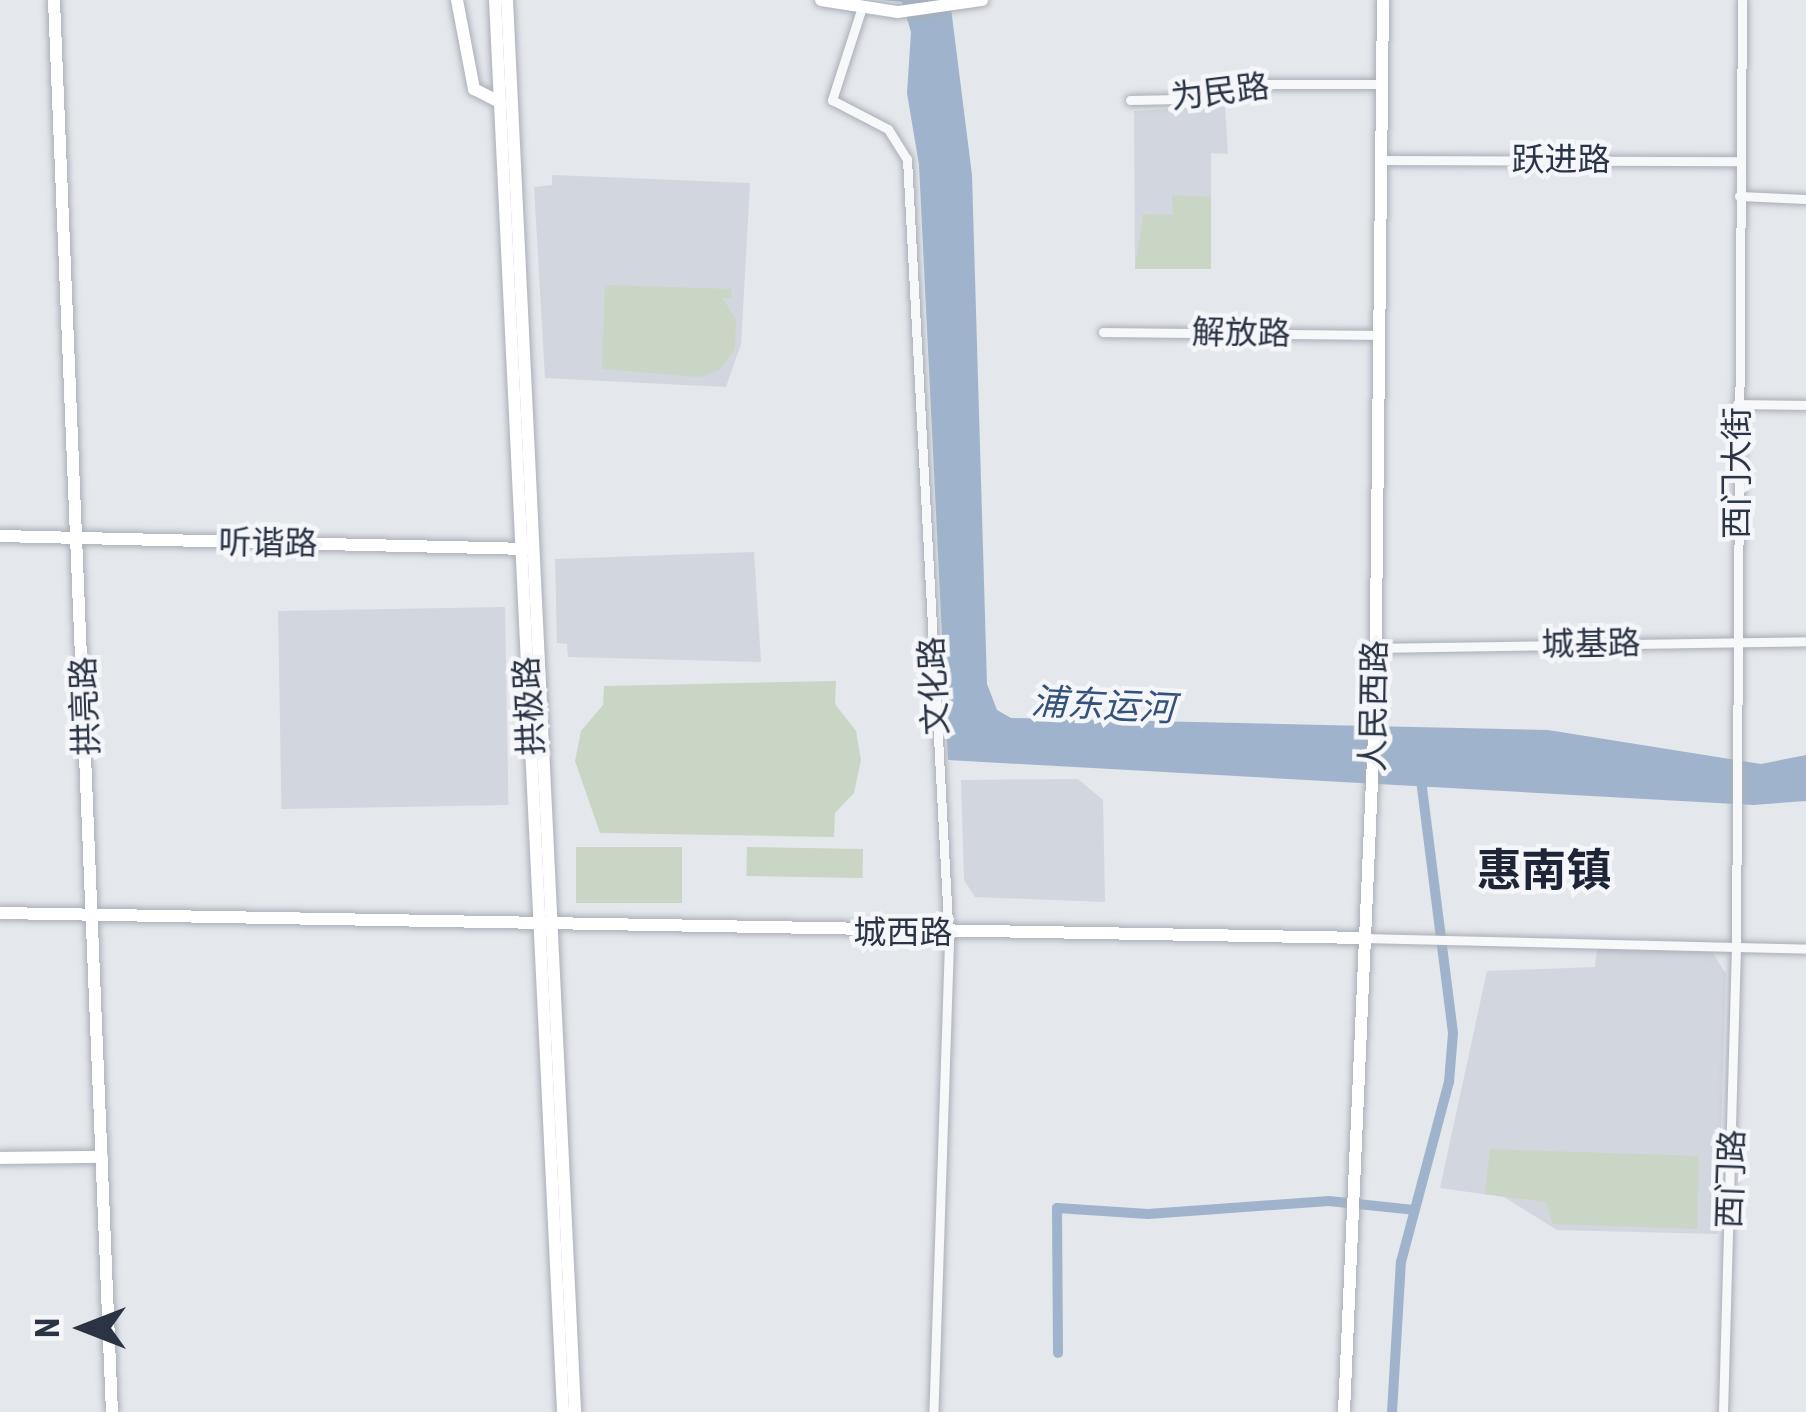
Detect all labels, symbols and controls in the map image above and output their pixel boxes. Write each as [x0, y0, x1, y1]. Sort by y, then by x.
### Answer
street label: 为民路 [1168, 66, 1272, 118]
street label: 跃进路 [1512, 140, 1610, 180]
street label: 解放路 [1191, 312, 1291, 354]
street label: 西门大街 [1717, 407, 1757, 539]
street label: 听谐路 [218, 522, 318, 564]
street label: 城基路 [1541, 623, 1641, 665]
street label: 文化路 [912, 636, 956, 736]
street label: 人民西路 [1353, 640, 1395, 772]
street label: 拱亮路 [63, 656, 107, 756]
street label: 拱极路 [507, 656, 551, 756]
water label: 浦东运河 [1030, 681, 1176, 731]
district label: 惠南镇 [1477, 844, 1611, 898]
street label: 城西路 [854, 913, 952, 953]
street label: 西门路 [1709, 1129, 1753, 1229]
north arrow [24, 1268, 144, 1388]
text: N [28, 1318, 67, 1338]

